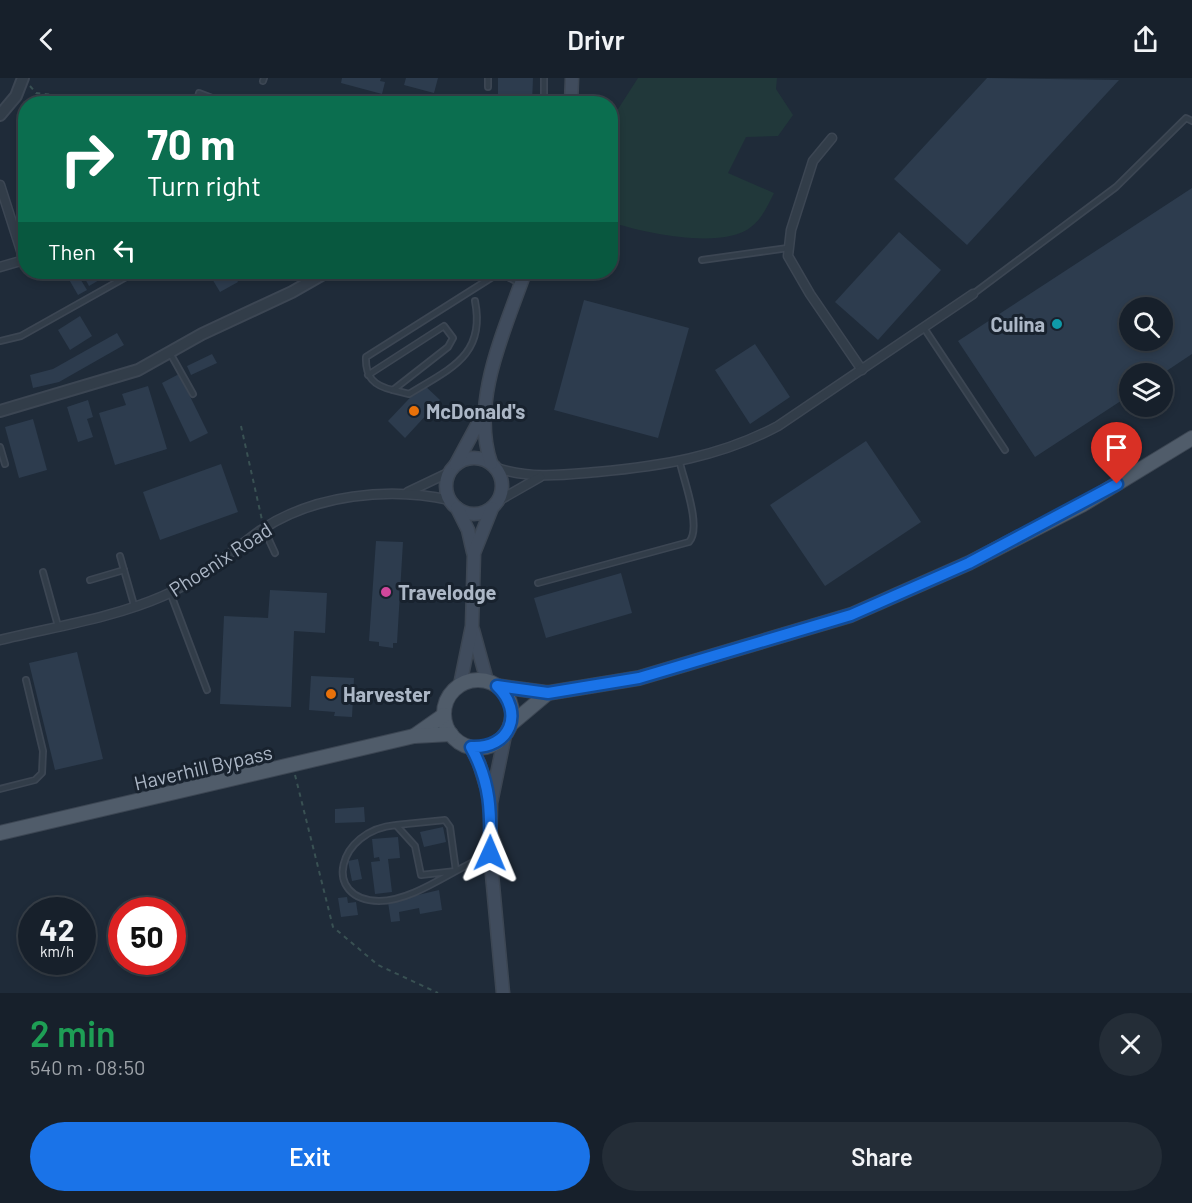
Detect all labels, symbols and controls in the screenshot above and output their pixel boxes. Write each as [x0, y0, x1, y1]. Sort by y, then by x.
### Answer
icon: back [30, 23, 63, 56]
text: Drivr [567, 23, 625, 55]
icon: share [1129, 23, 1162, 56]
text: 70 m [147, 118, 235, 168]
icon: right [48, 120, 126, 198]
text: Turn right [147, 169, 261, 201]
icon: left [108, 234, 141, 267]
text: Then [48, 238, 96, 264]
map controls [1119, 297, 1173, 417]
button: search [1119, 297, 1173, 351]
place label: Culina [990, 312, 1045, 336]
marker: Culina [1050, 317, 1064, 331]
button: layers [1119, 363, 1173, 417]
place label: McDonald's [426, 399, 525, 423]
marker: McDonald's [407, 404, 421, 418]
pin [1091, 422, 1142, 484]
icon: arrive [1100, 431, 1133, 464]
street label: Phoenix Road [164, 517, 276, 601]
place label: Travelodge [398, 580, 496, 604]
marker: Travelodge [379, 585, 393, 599]
place label: Harvester [343, 682, 431, 706]
marker: Harvester [324, 687, 338, 701]
street label: Haverhill Bypass [132, 739, 274, 795]
position arrow [458, 821, 522, 885]
speed limit sign: 50 [108, 897, 186, 975]
text: 42 [40, 911, 74, 947]
text: km/h [40, 942, 74, 960]
text: 2 min [30, 1011, 116, 1054]
button: close [1099, 1013, 1162, 1076]
text: 540 m · 08:50 [30, 1055, 145, 1079]
button: Exit [30, 1122, 590, 1191]
button: Share [602, 1122, 1162, 1191]

